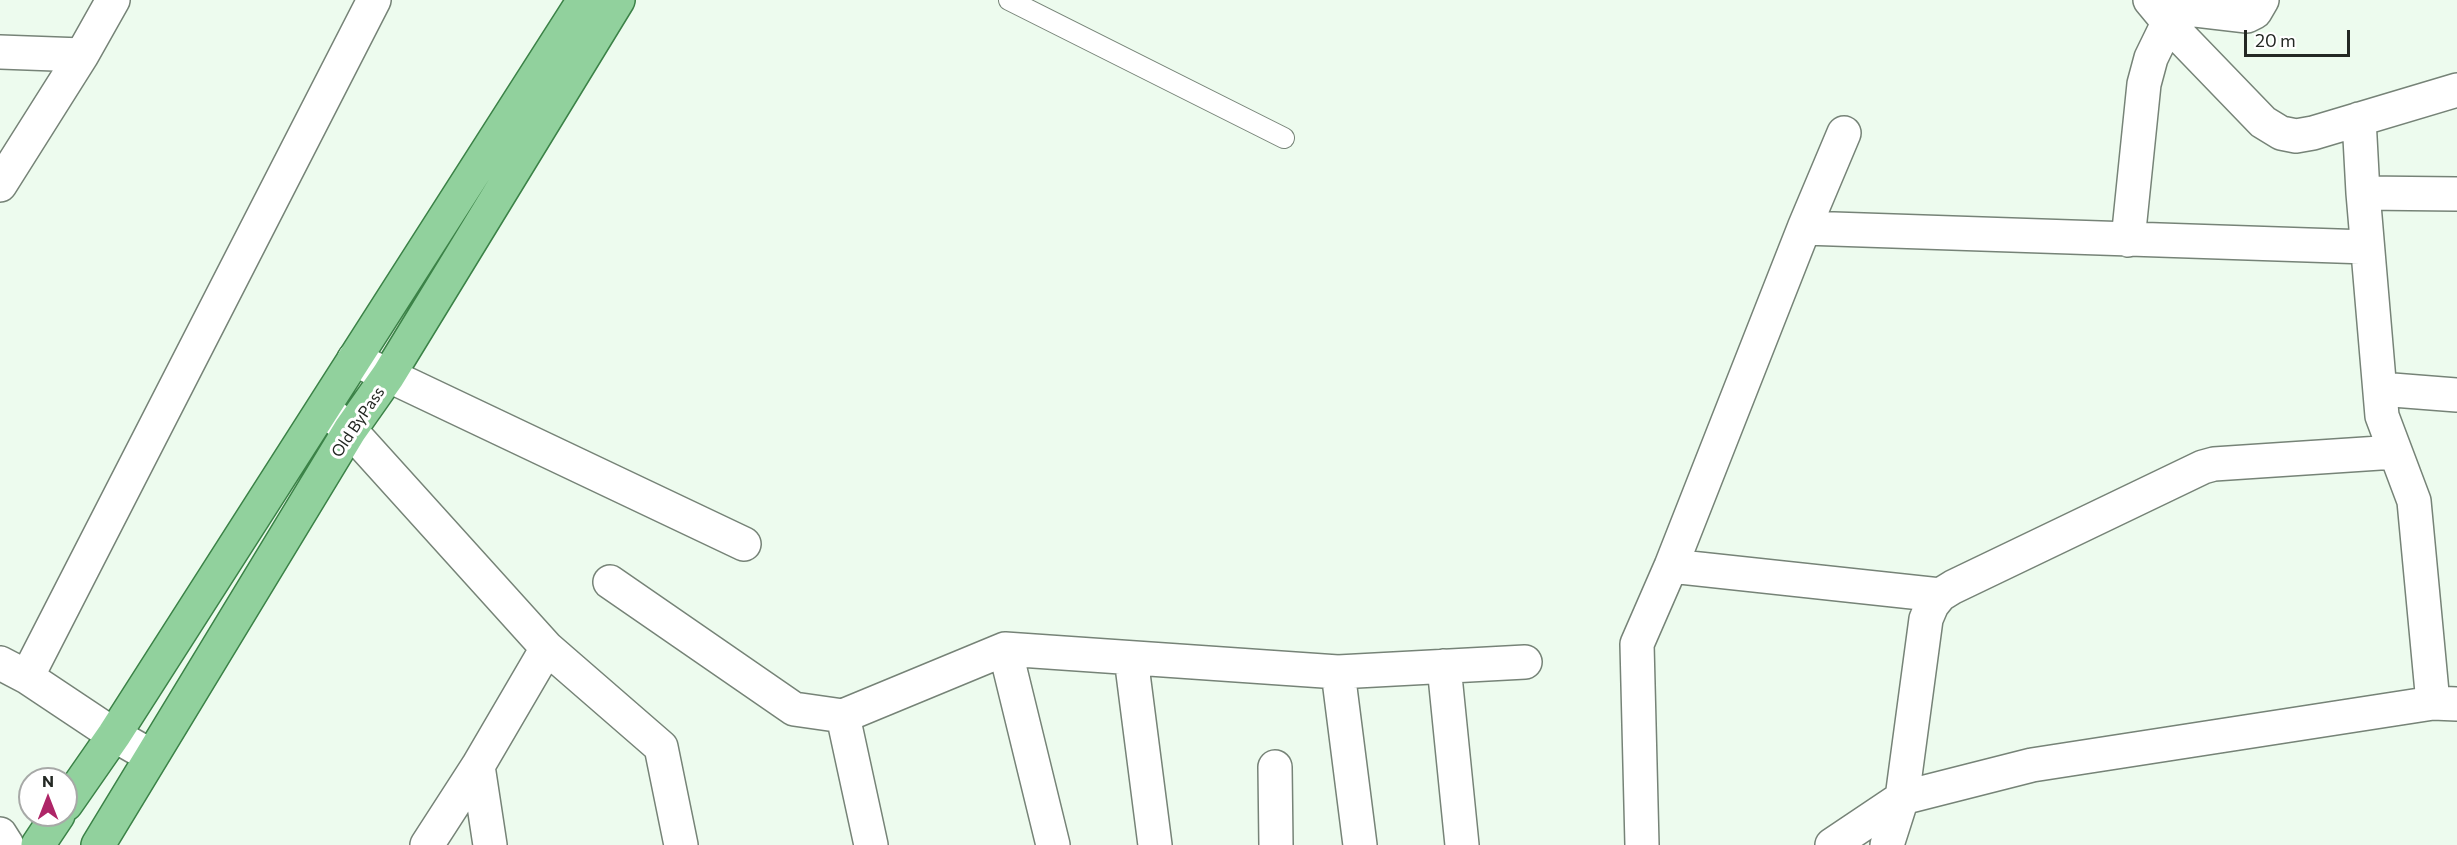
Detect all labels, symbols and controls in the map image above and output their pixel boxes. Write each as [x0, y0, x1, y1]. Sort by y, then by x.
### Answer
scale bar [2247, 18, 2354, 56]
text: 20 m [2255, 29, 2296, 51]
street label: Old ByPass [327, 383, 389, 461]
north arrow [18, 767, 78, 827]
text: N [42, 771, 54, 790]

